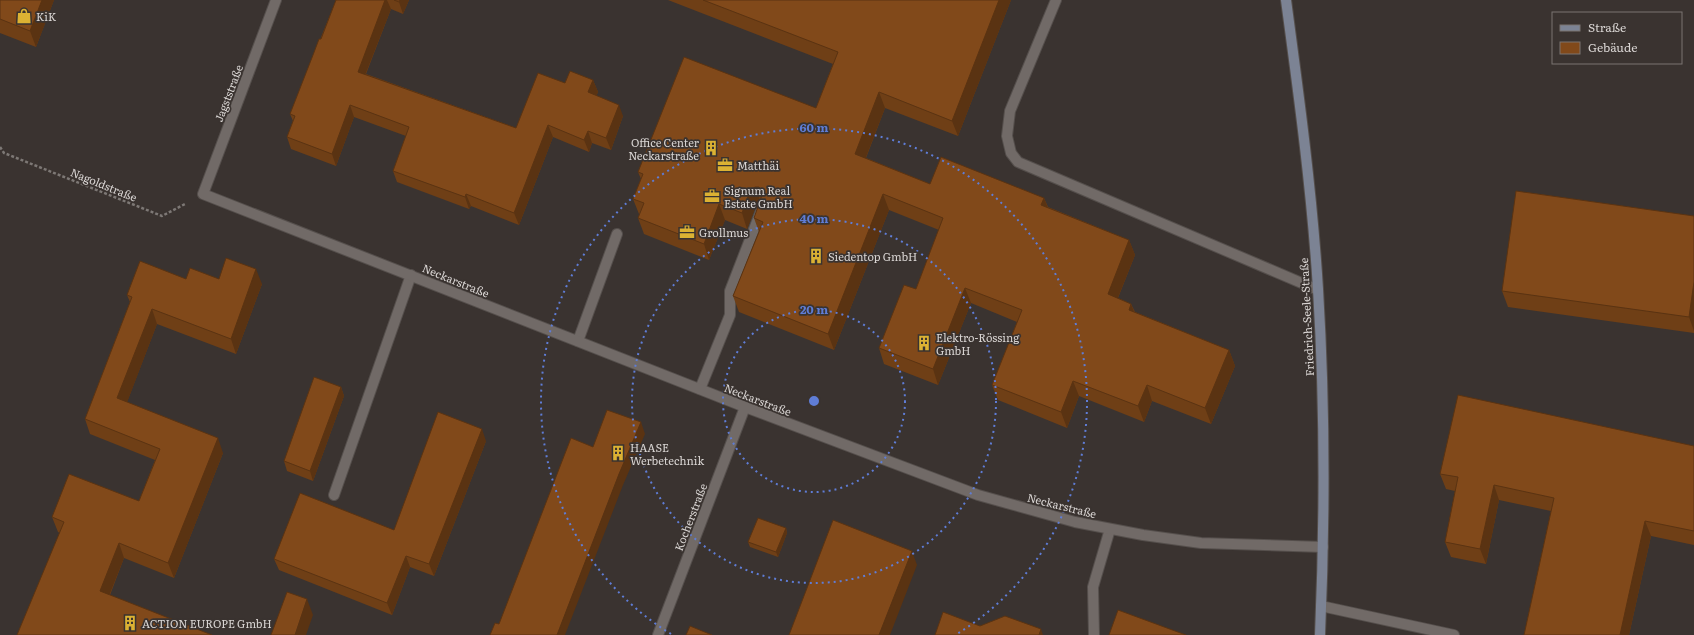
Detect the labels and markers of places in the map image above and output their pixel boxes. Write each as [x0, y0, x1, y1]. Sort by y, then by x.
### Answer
shop icon: KiK [15, 7, 33, 25]
place label: KiK [36, 8, 57, 24]
place label: Office Center Neckarstraße [628, 134, 700, 163]
building icon: Office Center Neckarstraße [702, 139, 720, 157]
office icon: Matthäi [716, 156, 734, 174]
place label: Matthäi [737, 157, 780, 173]
place label: Signum Real Estate GmbH [724, 182, 793, 211]
office icon: Signum Real Estate GmbH [703, 187, 721, 205]
office icon: Grollmus [678, 223, 696, 241]
place label: Grollmus [699, 224, 748, 240]
building icon: Siedentop GmbH [807, 247, 825, 265]
place label: Siedentop GmbH [828, 248, 917, 264]
place label: Elektro-Rössing GmbH [936, 329, 1020, 358]
building icon: Elektro-Rössing GmbH [915, 334, 933, 352]
centre of rings [807, 394, 821, 408]
place label: HAASE Werbetechnik [630, 439, 704, 468]
building icon: HAASE Werbetechnik [609, 444, 627, 462]
building icon: ACTION EUROPE GmbH [121, 614, 139, 632]
place label: ACTION EUROPE GmbH [142, 615, 272, 631]

